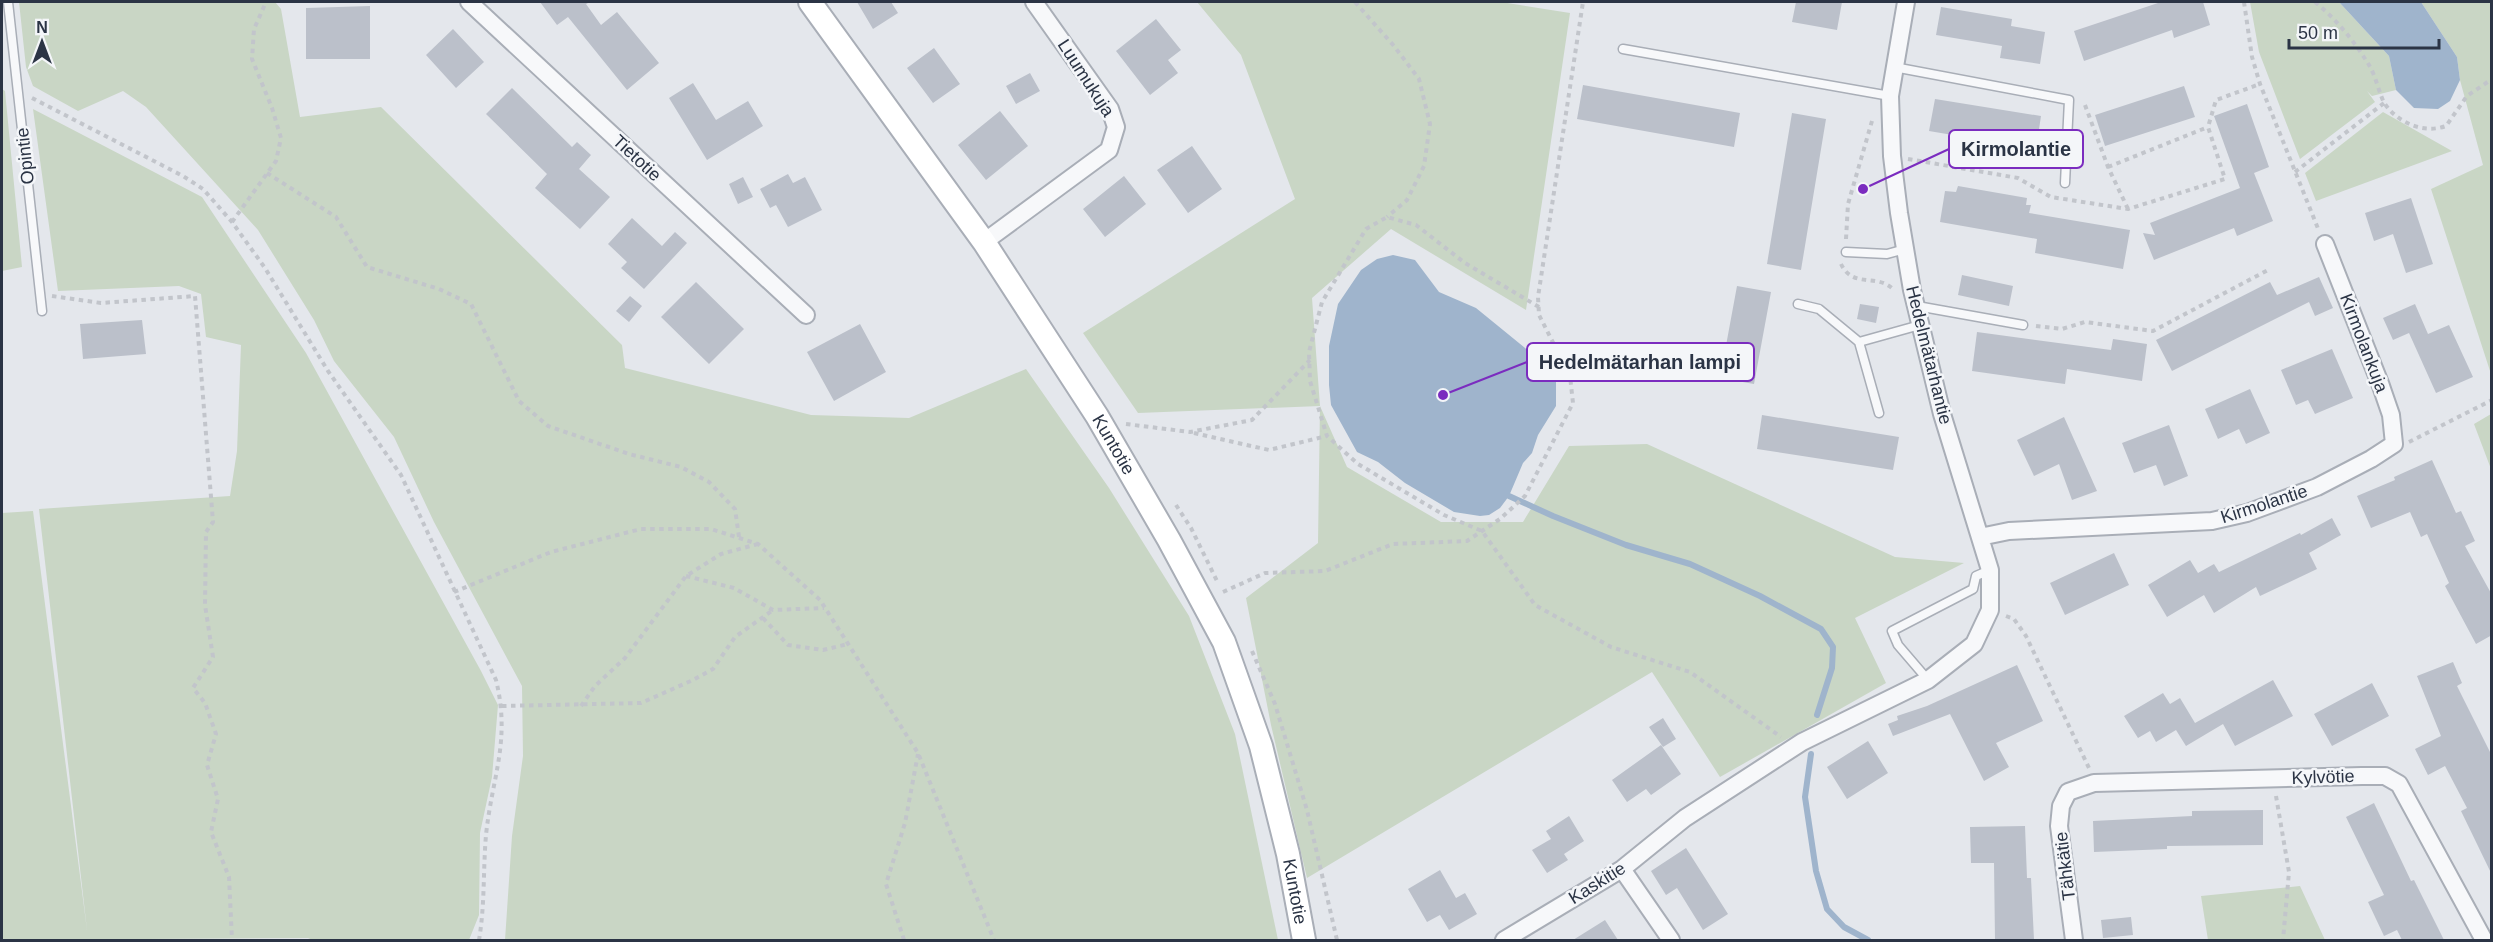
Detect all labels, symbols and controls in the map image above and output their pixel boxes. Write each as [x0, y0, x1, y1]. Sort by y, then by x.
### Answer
north arrow [12, 12, 72, 72]
scale bar [2289, 12, 2439, 50]
text: N [36, 19, 48, 36]
text: 50 m [2298, 23, 2338, 43]
street label: Luumukuja [1054, 36, 1119, 121]
street label: Opintie [12, 127, 38, 185]
callout: Kirmolantie [1949, 130, 2083, 168]
street label: Tietotie [609, 131, 665, 185]
text: Kirmolantie [1961, 138, 2071, 160]
street label: Hedelmätarhantie [1902, 284, 1956, 426]
street label: Kirmolankuja [2336, 291, 2392, 396]
callout: Hedelmätarhan lampi [1527, 343, 1754, 381]
text: Hedelmätarhan lampi [1539, 351, 1741, 373]
street label: Kuntotie [1088, 411, 1139, 478]
street label: Kirmolantie [2218, 481, 2310, 527]
street label: Kylvötie [2291, 766, 2355, 788]
street label: Tähkätie [2051, 831, 2079, 901]
street label: Kuntotie [1279, 857, 1311, 926]
street label: Kaskitie [1565, 858, 1629, 908]

